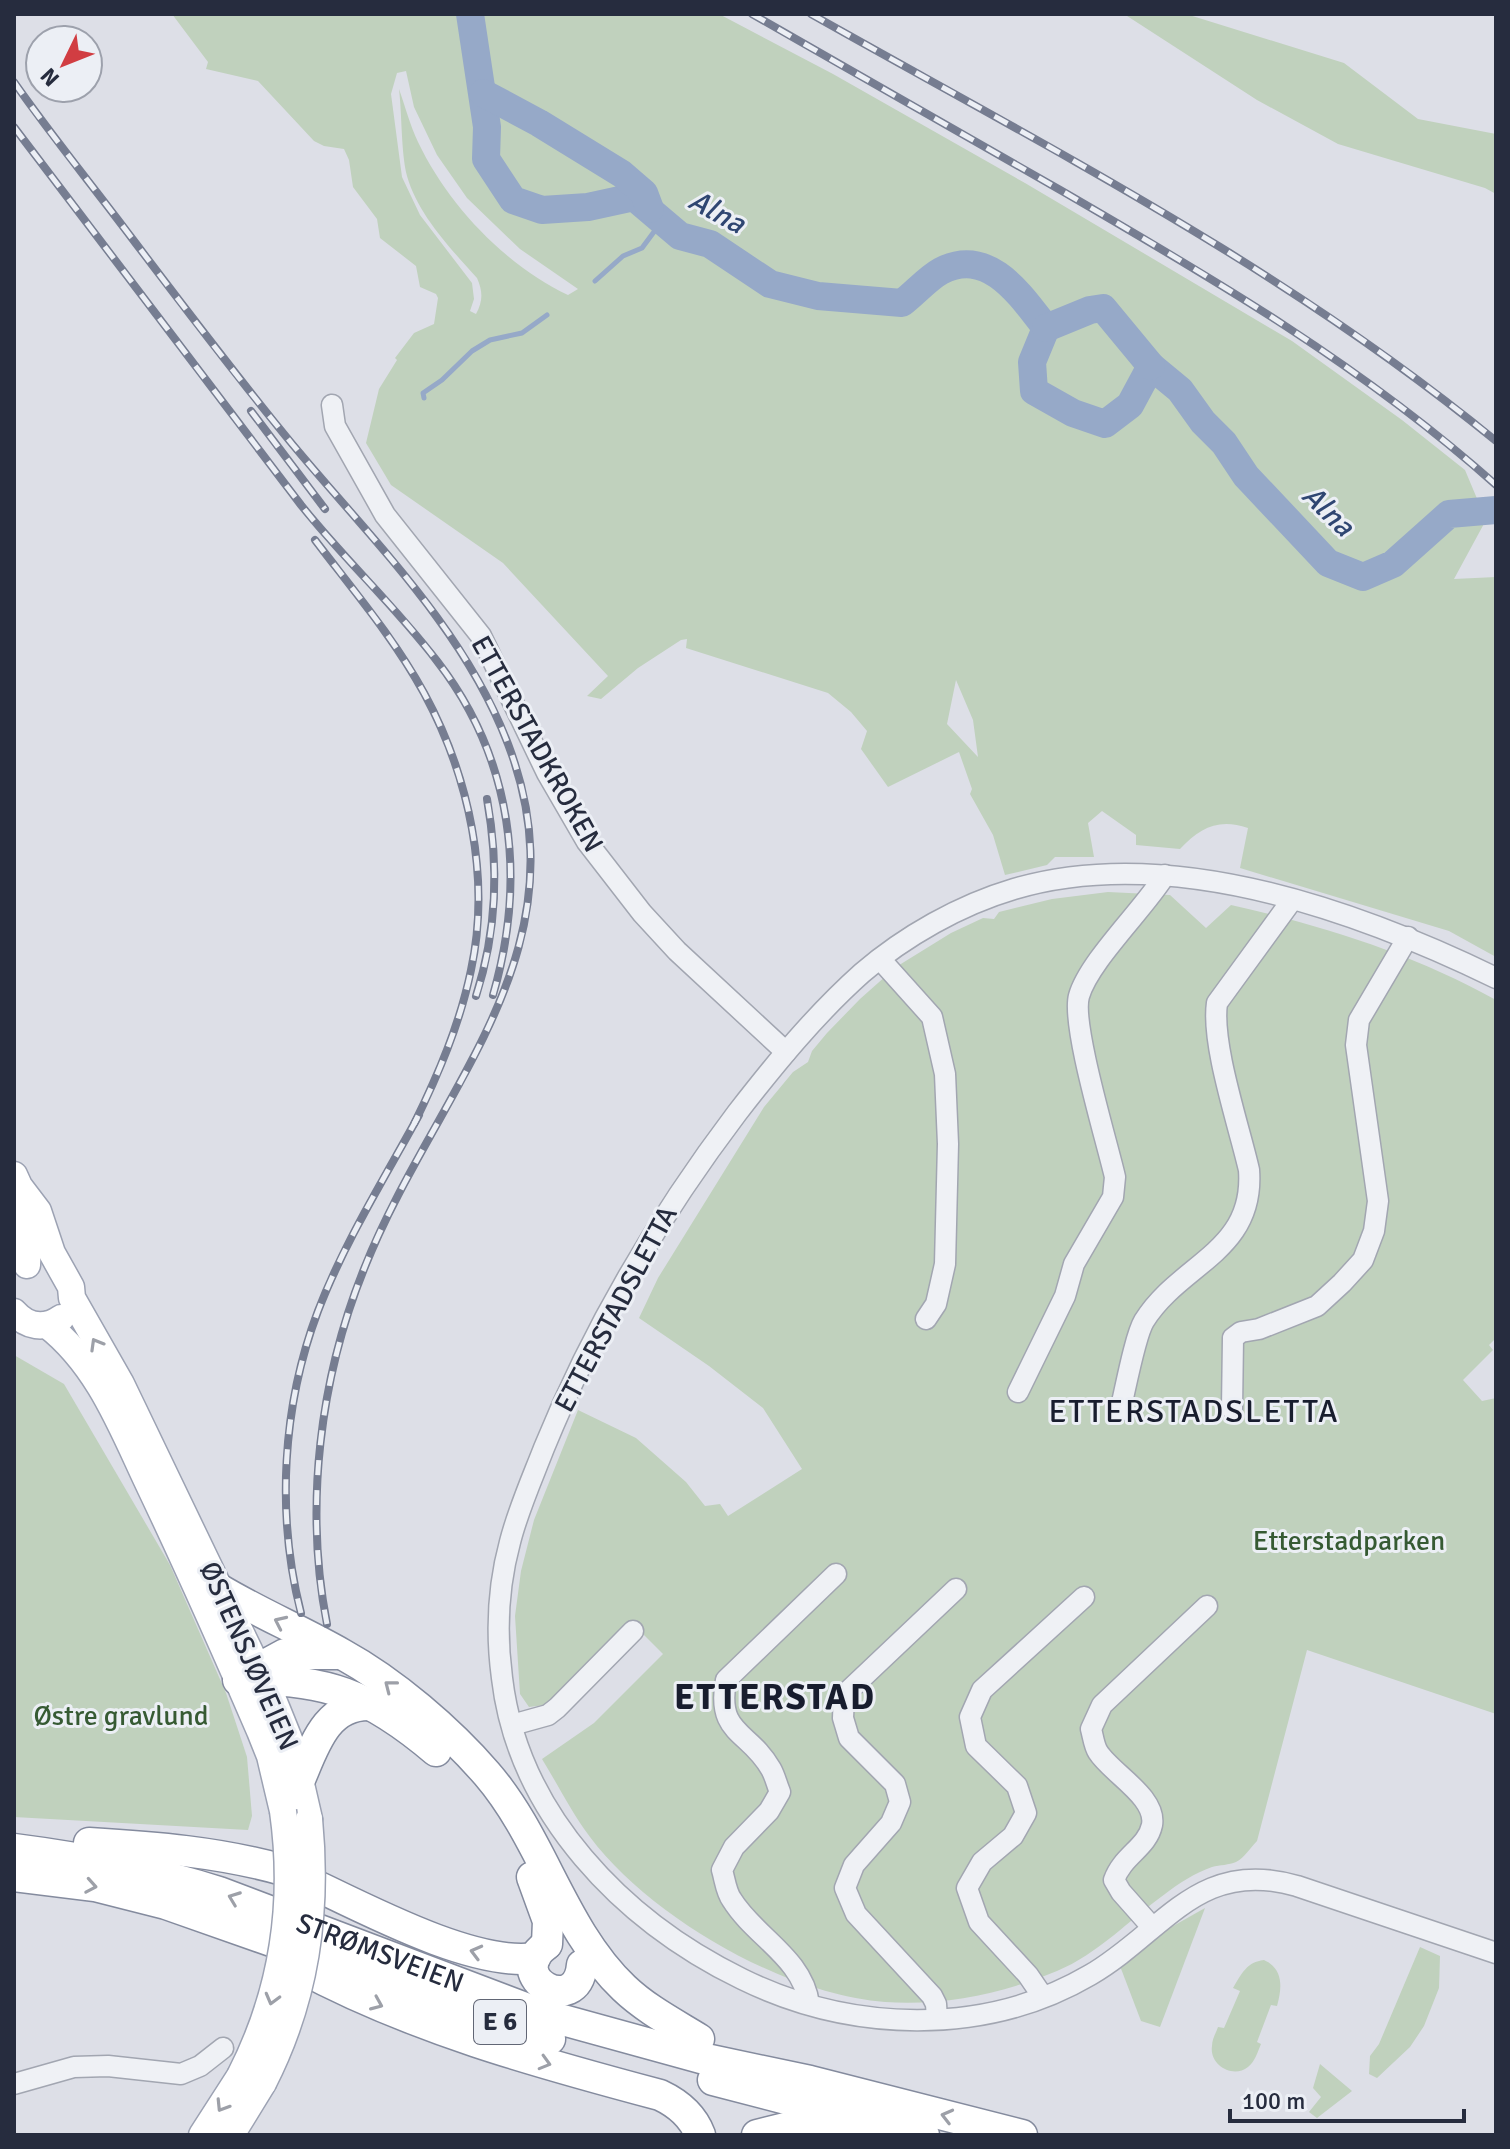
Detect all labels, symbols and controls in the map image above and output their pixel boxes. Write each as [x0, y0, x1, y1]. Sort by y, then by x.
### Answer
north arrow [24, 24, 104, 104]
text: N [35, 62, 65, 92]
water label: Alna [682, 182, 752, 243]
water label: Alna [1294, 477, 1362, 545]
street label: ETTERSTADKROKEN [463, 630, 611, 858]
street label: ETTERSTADSLETTA [547, 1200, 685, 1418]
one-way arrow [90, 1338, 106, 1353]
district label: ETTERSTADSLETTA [1048, 1392, 1340, 1431]
park label: Etterstadparken [1253, 1524, 1445, 1558]
street label: ØSTENSJØVEIEN [192, 1556, 306, 1756]
one-way arrow [274, 1616, 289, 1632]
district label: ETTERSTAD [674, 1675, 876, 1720]
one-way arrow [384, 1681, 399, 1695]
park label: Østre gravlund [33, 1699, 209, 1733]
one-way arrow [85, 1876, 98, 1893]
one-way arrow [228, 1891, 242, 1908]
street label: STRØMSVEIEN [292, 1906, 468, 2000]
one-way arrow [469, 1944, 483, 1961]
one-way arrow [264, 1992, 281, 2006]
one-way arrow [369, 1995, 384, 2011]
road number: E 6 [474, 2000, 526, 2044]
one-way arrow [538, 2054, 552, 2070]
scale bar [1230, 2073, 1464, 2123]
text: 100 m [1242, 2086, 1305, 2116]
one-way arrow [217, 2097, 232, 2112]
one-way arrow [940, 2108, 954, 2125]

